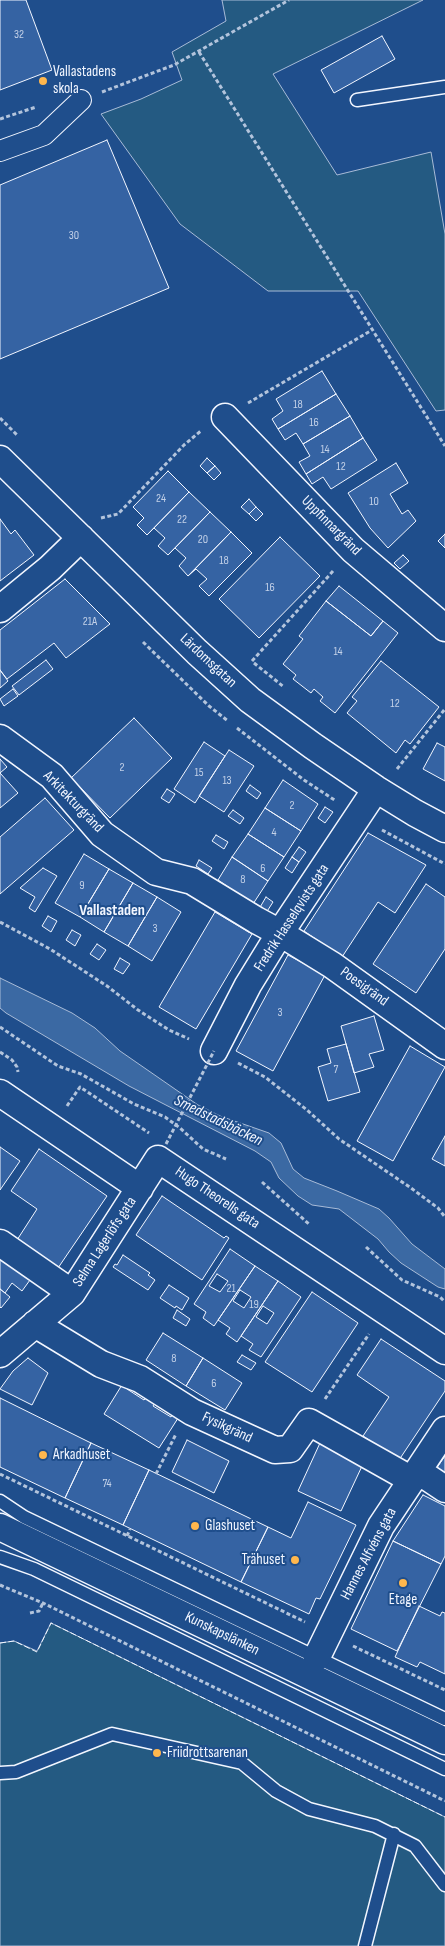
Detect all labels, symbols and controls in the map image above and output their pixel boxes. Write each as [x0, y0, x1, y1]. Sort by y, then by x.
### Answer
house number: 32 [14, 28, 24, 42]
place label: Vallastadens skola [53, 63, 116, 98]
marker: Vallastadens skola [37, 75, 49, 87]
house number: 30 [69, 229, 79, 243]
house number: 18 [293, 398, 303, 412]
house number: 16 [309, 416, 319, 430]
house number: 14 [320, 443, 330, 457]
house number: 12 [336, 460, 346, 474]
house number: 24 [156, 492, 166, 506]
street label: Uppfinnargränd [297, 492, 365, 560]
house number: 10 [369, 495, 379, 509]
house number: 22 [177, 513, 187, 527]
house number: 20 [198, 533, 208, 547]
house number: 18 [219, 554, 229, 568]
house number: 16 [265, 581, 275, 595]
house number: 21A [83, 615, 97, 629]
street label: Lärdomsgatan [176, 630, 240, 692]
house number: 14 [333, 645, 343, 659]
house number: 12 [390, 697, 400, 711]
house number: 2 [120, 761, 124, 775]
house number: 15 [194, 766, 204, 780]
street label: Arkitekturgränd [39, 767, 107, 837]
house number: 13 [222, 774, 232, 788]
house number: 2 [290, 799, 294, 813]
house number: 4 [271, 826, 277, 840]
street label: Fredrik Hasselqvists gata [251, 861, 333, 975]
house number: 6 [260, 862, 266, 876]
house number: 8 [240, 873, 246, 887]
house number: 9 [79, 879, 85, 893]
district label: Vallastaden [79, 901, 145, 921]
house number: 3 [152, 922, 158, 936]
street label: Poesigränd [336, 963, 392, 1011]
house number: 3 [277, 1006, 283, 1020]
house number: 7 [334, 1063, 338, 1077]
water label: Smedstadsbäcken [170, 1091, 266, 1151]
street label: Hugo Theorells gata [171, 1163, 263, 1233]
street label: Selma Lagerlöfs gata [69, 1194, 141, 1290]
house number: 21 [226, 1282, 236, 1296]
house number: 19 [249, 1298, 259, 1312]
house number: 8 [171, 1352, 177, 1366]
house number: 6 [211, 1377, 217, 1391]
street label: Fysikgränd [199, 1409, 255, 1447]
place label: Arkadhuset [53, 1446, 110, 1464]
marker: Arkadhuset [37, 1449, 49, 1461]
house number: 74 [102, 1477, 112, 1491]
street label: Hannes Alfvéns gata [337, 1505, 401, 1603]
place label: Glashuset [205, 1517, 255, 1535]
marker: Glashuset [189, 1520, 201, 1532]
place label: Trähuset [242, 1551, 285, 1569]
marker: Trähuset [289, 1554, 301, 1566]
marker: Etage [397, 1577, 409, 1589]
place label: Etage [389, 1591, 417, 1609]
street label: Kunskapslänken [182, 1608, 262, 1660]
place label: Friidrottsarenan [167, 1744, 248, 1762]
marker: Friidrottsarenan [151, 1747, 163, 1759]

